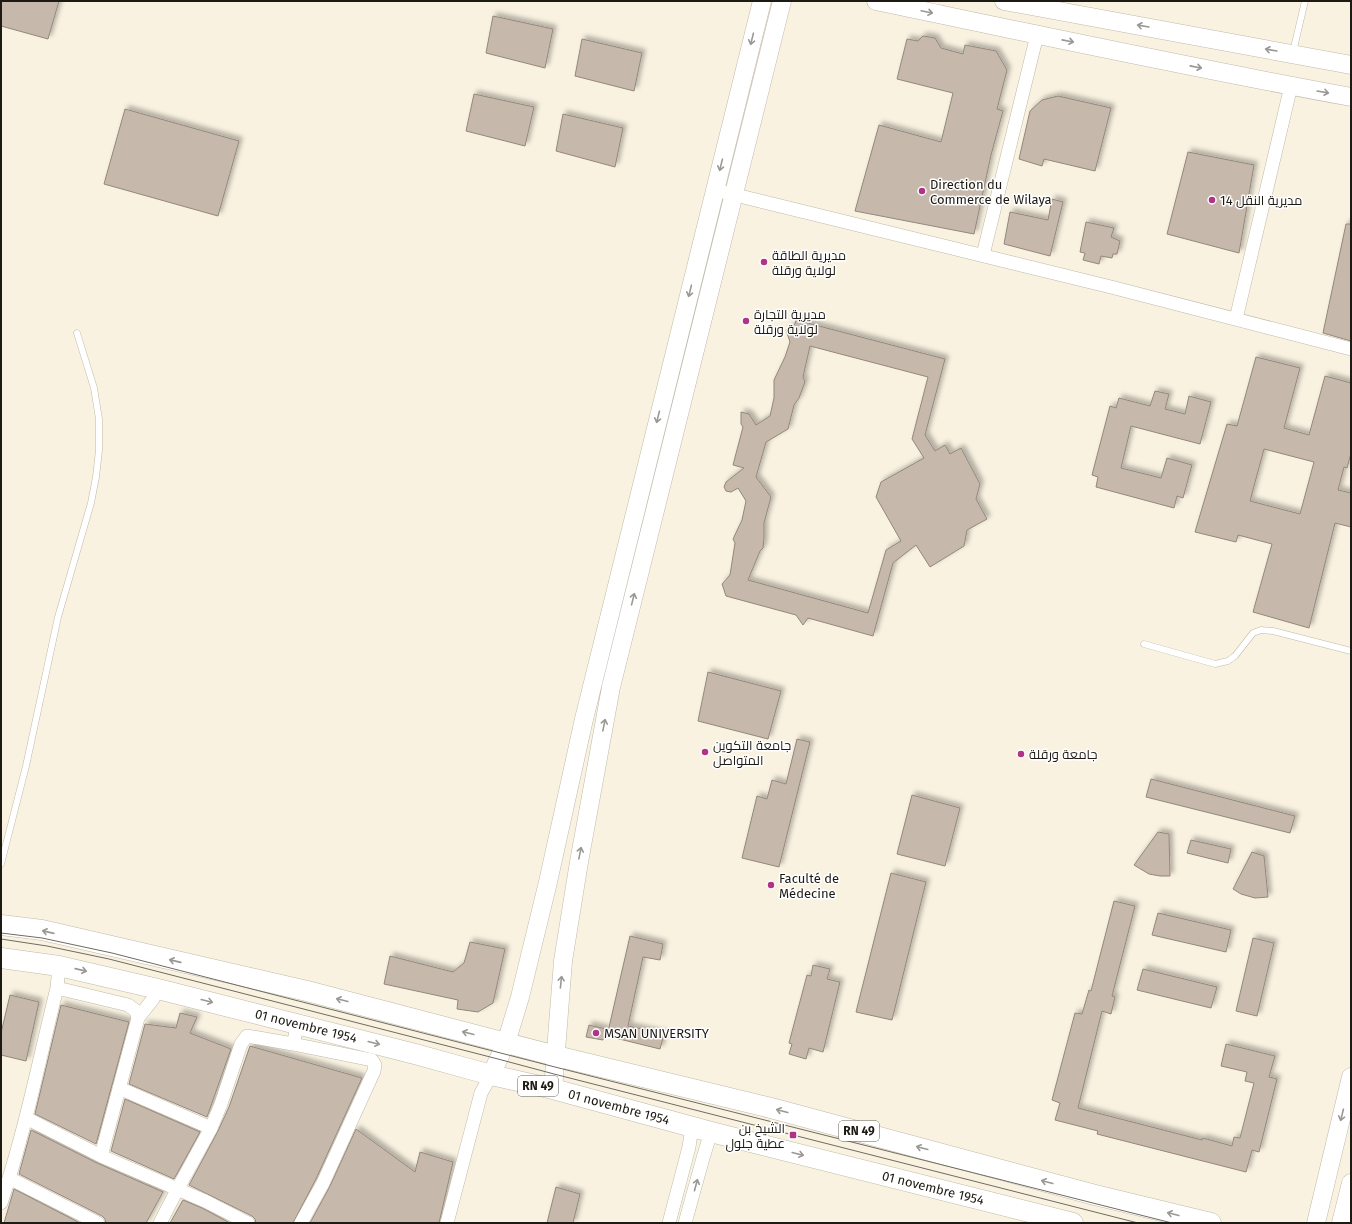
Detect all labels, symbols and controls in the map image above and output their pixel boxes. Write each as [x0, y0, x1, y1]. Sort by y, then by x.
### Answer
one-way arrow [921, 8, 934, 16]
one-way arrow [1137, 22, 1150, 30]
one-way arrow [748, 32, 756, 45]
one-way arrow [1061, 38, 1074, 46]
one-way arrow [1265, 46, 1278, 54]
one-way arrow [1189, 63, 1202, 71]
one-way arrow [1316, 88, 1329, 96]
one-way arrow [717, 158, 724, 171]
place label: Direction du Commerce de Wilaya [930, 177, 1052, 207]
marker: Direction du Commerce de Wilaya [917, 186, 927, 196]
place label: مديرية النقل 14 [1220, 193, 1302, 208]
marker: مديرية النقل 14 [1207, 195, 1217, 205]
place label: مديرية الطاقة لولاية ورقلة [772, 248, 846, 278]
marker: مديرية الطاقة لولاية ورقلة [759, 257, 769, 267]
one-way arrow [685, 284, 693, 297]
place label: مديرية التجارة لولاية ورقلة [754, 307, 826, 337]
marker: مديرية التجارة لولاية ورقلة [741, 316, 751, 326]
one-way arrow [654, 410, 661, 423]
one-way arrow [630, 592, 637, 605]
one-way arrow [600, 719, 608, 732]
place label: جامعة التكوين المتواصل [713, 738, 791, 768]
marker: جامعة التكوين المتواصل [700, 747, 710, 757]
place label: جامعة ورقلة [1029, 747, 1098, 762]
marker: جامعة ورقلة [1016, 749, 1026, 759]
one-way arrow [577, 847, 585, 860]
place label: Faculté de Médecine [779, 871, 839, 901]
marker: Faculté de Médecine [766, 880, 776, 890]
one-way arrow [42, 927, 55, 935]
one-way arrow [169, 956, 182, 964]
one-way arrow [74, 967, 87, 975]
one-way arrow [558, 976, 565, 989]
one-way arrow [336, 996, 349, 1004]
one-way arrow [200, 998, 213, 1006]
street label: 01 novembre 1954 [253, 1006, 359, 1046]
place label: MSAN UNIVERSITY [604, 1026, 710, 1041]
marker: MSAN UNIVERSITY [591, 1028, 601, 1038]
one-way arrow [462, 1029, 475, 1036]
one-way arrow [367, 1040, 380, 1048]
road number: RN 49 [518, 1076, 558, 1096]
street label: 01 novembre 1954 [567, 1086, 671, 1128]
one-way arrow [776, 1107, 789, 1114]
one-way arrow [1337, 1109, 1345, 1122]
place label: الشيخ بن عطية جلول [725, 1121, 785, 1152]
road number: RN 49 [839, 1121, 879, 1141]
marker: الشيخ بن عطية جلول [788, 1130, 798, 1140]
one-way arrow [915, 1144, 928, 1151]
one-way arrow [791, 1150, 804, 1158]
street label: 01 novembre 1954 [880, 1168, 986, 1208]
one-way arrow [1041, 1178, 1054, 1185]
one-way arrow [692, 1179, 700, 1192]
one-way arrow [1167, 1209, 1180, 1217]

